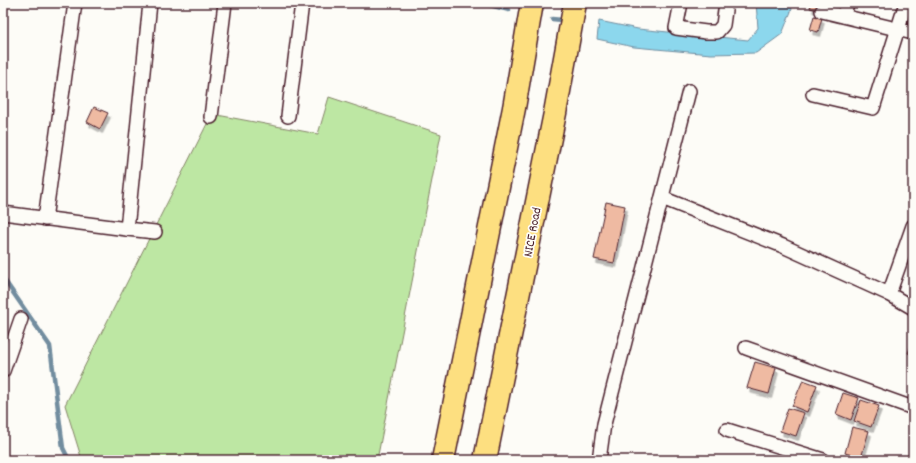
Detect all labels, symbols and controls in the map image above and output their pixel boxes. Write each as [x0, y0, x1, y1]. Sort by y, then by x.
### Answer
street label: NICE Road [519, 206, 548, 259]

